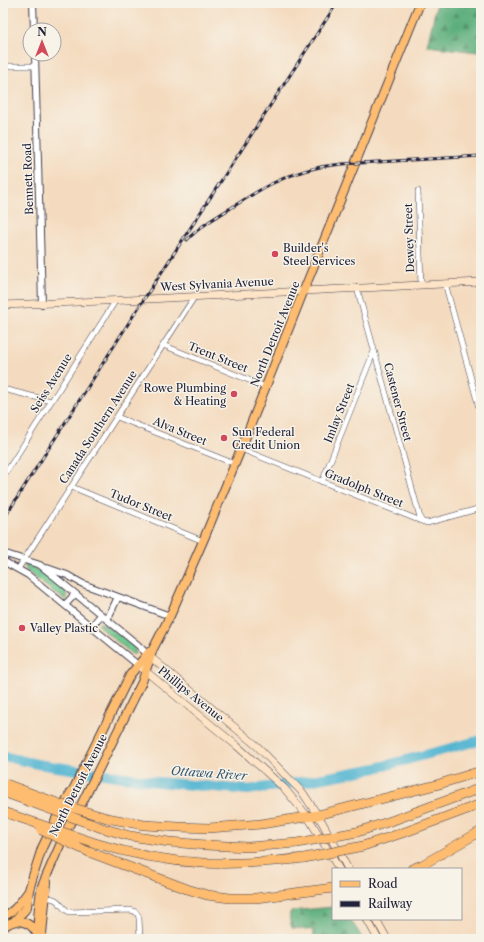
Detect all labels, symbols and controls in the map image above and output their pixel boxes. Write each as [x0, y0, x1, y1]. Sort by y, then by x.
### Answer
north arrow [22, 22, 62, 62]
text: N [37, 25, 47, 39]
street label: Bennett Road [20, 143, 36, 215]
street label: Dewey Street [401, 203, 417, 273]
place label: Builder's Steel Services [283, 241, 356, 268]
marker: Builder's Steel Services [270, 249, 280, 259]
street label: West Sylvania Avenue [159, 274, 274, 294]
street label: North Detroit Avenue [247, 279, 303, 389]
street label: Trent Street [186, 339, 250, 375]
street label: Seiss Avenue [27, 351, 75, 415]
street label: Castener Street [381, 361, 415, 443]
street label: Canada Southern Avenue [56, 368, 140, 486]
place label: Rowe Plumbing & Heating [143, 381, 226, 408]
street label: Imlay Street [321, 381, 357, 445]
marker: Rowe Plumbing & Heating [229, 389, 239, 399]
street label: Alva Street [150, 414, 209, 448]
place label: Sun Federal Credit Union [232, 425, 300, 452]
marker: Sun Federal Credit Union [219, 433, 229, 443]
street label: Gradolph Street [323, 466, 406, 510]
street label: Tudor Street [107, 486, 175, 524]
place label: Valley Plastic [29, 621, 98, 635]
marker: Valley Plastic [17, 623, 27, 633]
street label: Phillips Avenue [155, 663, 227, 725]
street label: North Detroit Avenue [46, 732, 110, 838]
water label: Ottawa River [170, 763, 249, 783]
legend [332, 868, 462, 920]
text: Road [368, 876, 398, 891]
text: Railway [368, 896, 413, 911]

